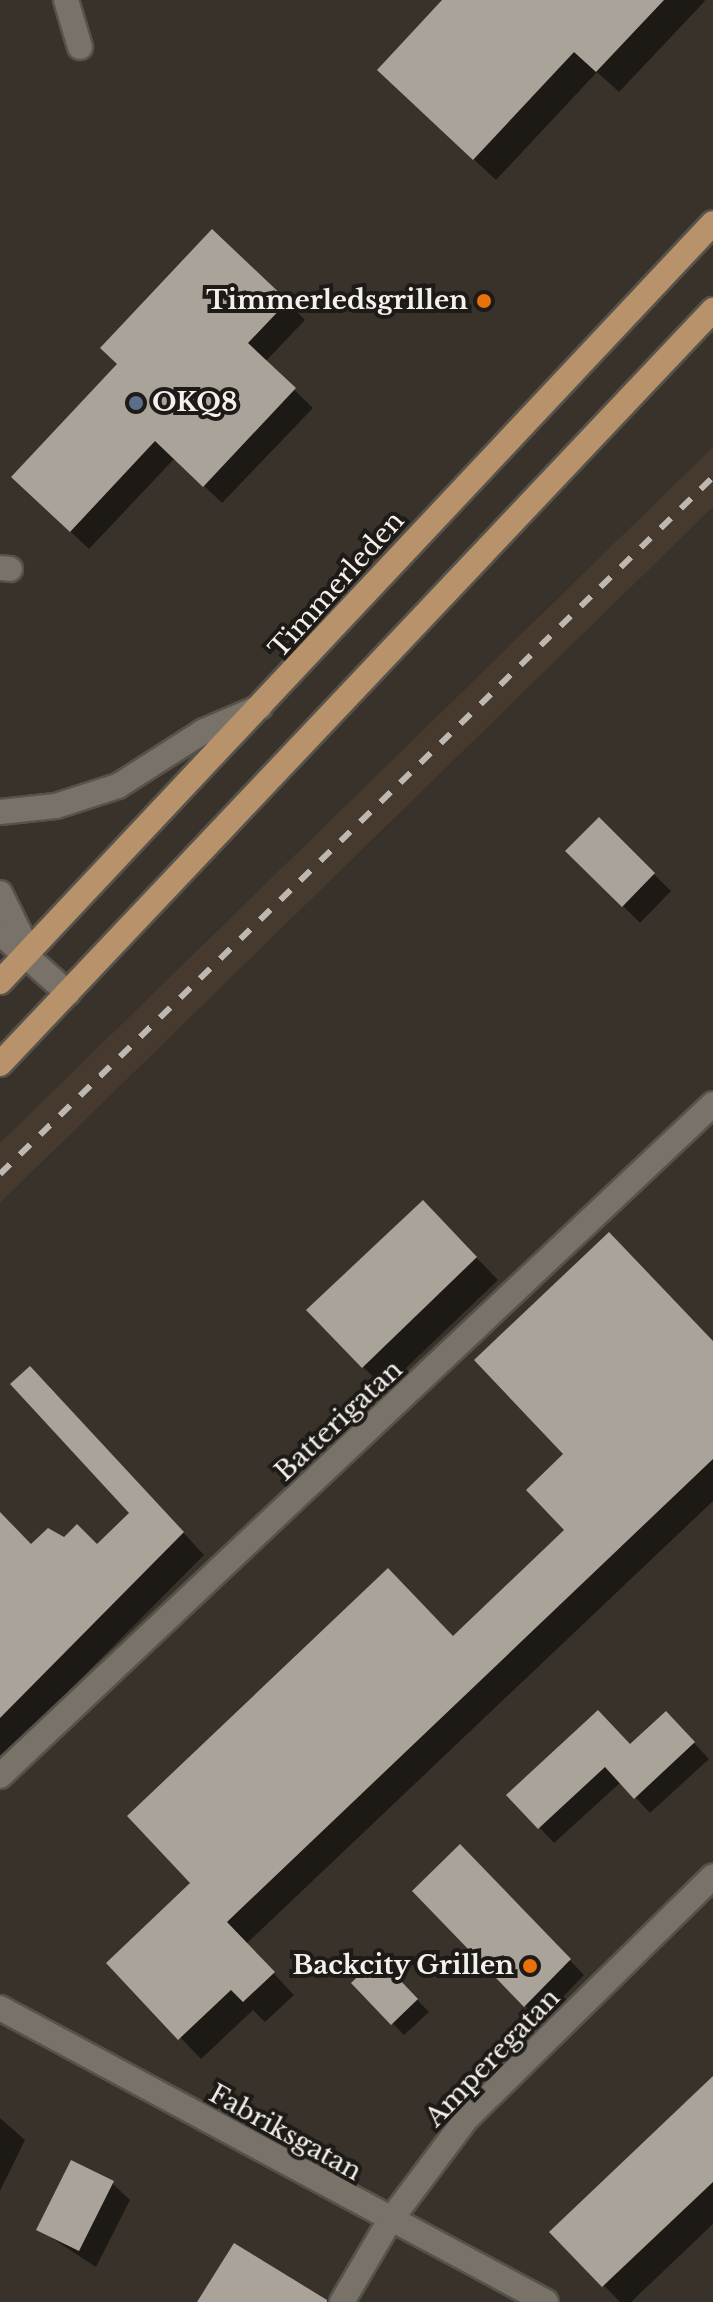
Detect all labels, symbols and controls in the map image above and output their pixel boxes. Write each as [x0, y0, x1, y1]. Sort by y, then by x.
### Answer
place label: Timmerledsgrillen [206, 285, 468, 317]
marker: Timmerledsgrillen [475, 292, 493, 310]
place label: OKQ8 [152, 387, 238, 419]
marker: OKQ8 [127, 394, 145, 412]
street label: Timmerleden [263, 506, 411, 664]
street label: Batterigatan [269, 1354, 409, 1488]
place label: Backcity Grillen [292, 1950, 514, 1982]
marker: Backcity Grillen [521, 1957, 539, 1975]
street label: Amperegatan [419, 1983, 567, 2133]
street label: Fabriksgatan [203, 2078, 367, 2188]

